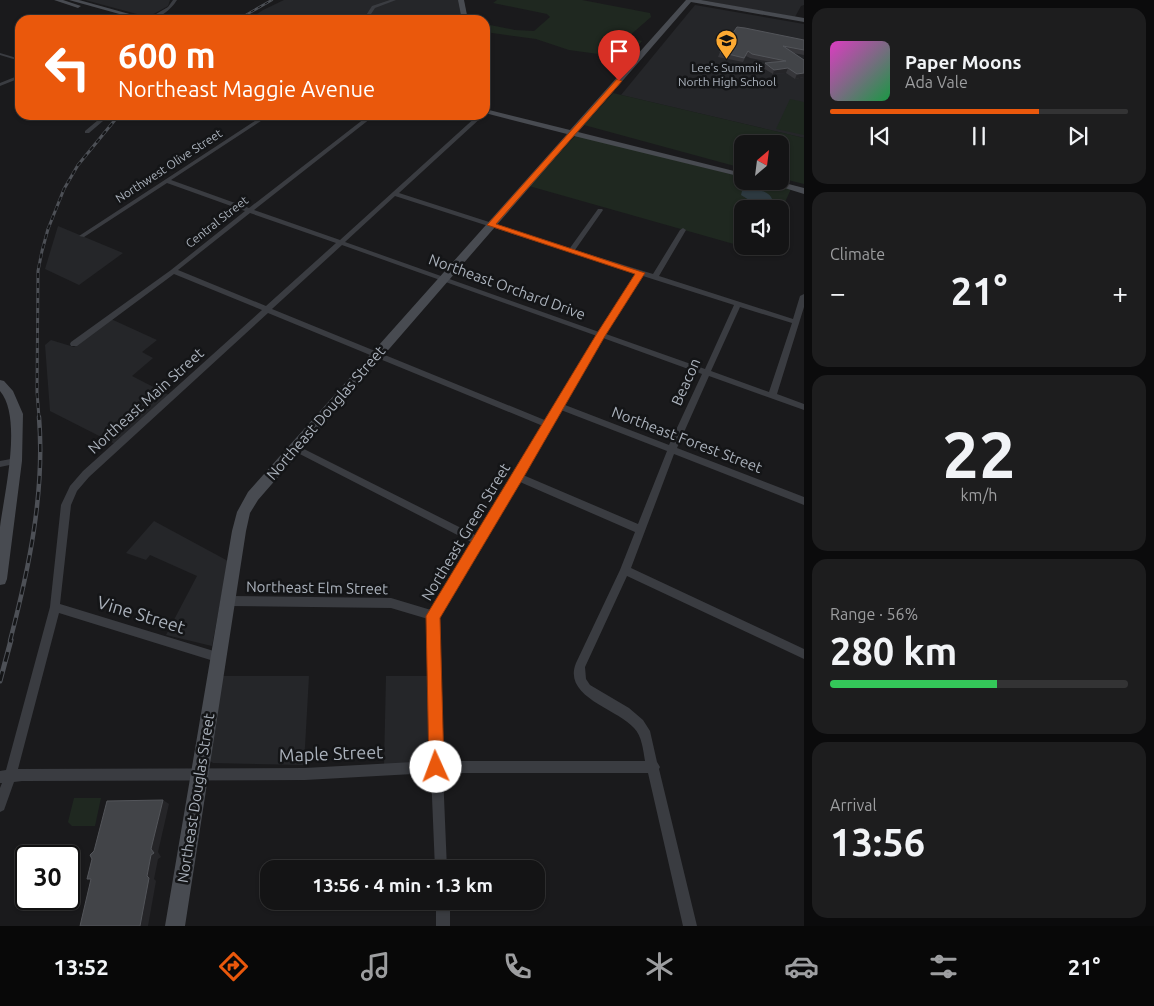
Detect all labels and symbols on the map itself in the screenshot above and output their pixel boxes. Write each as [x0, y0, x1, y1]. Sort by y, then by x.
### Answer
school or university icon: Lee's Summit North High School [715, 29, 739, 60]
pin [598, 30, 640, 81]
place label: Lee's Summit North High School [678, 61, 776, 88]
street label: Northwest Olive Street [113, 126, 225, 205]
north arrow [734, 135, 789, 190]
street label: Central Street [183, 193, 251, 250]
street label: Northeast Orchard Drive [427, 250, 588, 323]
street label: Northeast Douglas Street [263, 342, 388, 483]
street label: Northeast Main Street [84, 344, 207, 457]
street label: Beacon [668, 356, 703, 408]
street label: Northeast Forest Street [610, 403, 765, 476]
street label: Northeast Green Street [418, 460, 513, 604]
street label: Northeast Elm Street [246, 578, 388, 597]
street label: Vine Street [95, 591, 188, 637]
street label: Northeast Douglas Street [174, 712, 217, 884]
position arrow [409, 740, 461, 792]
street label: Maple Street [278, 741, 384, 765]
speed limit sign: 30 [15, 845, 80, 910]

